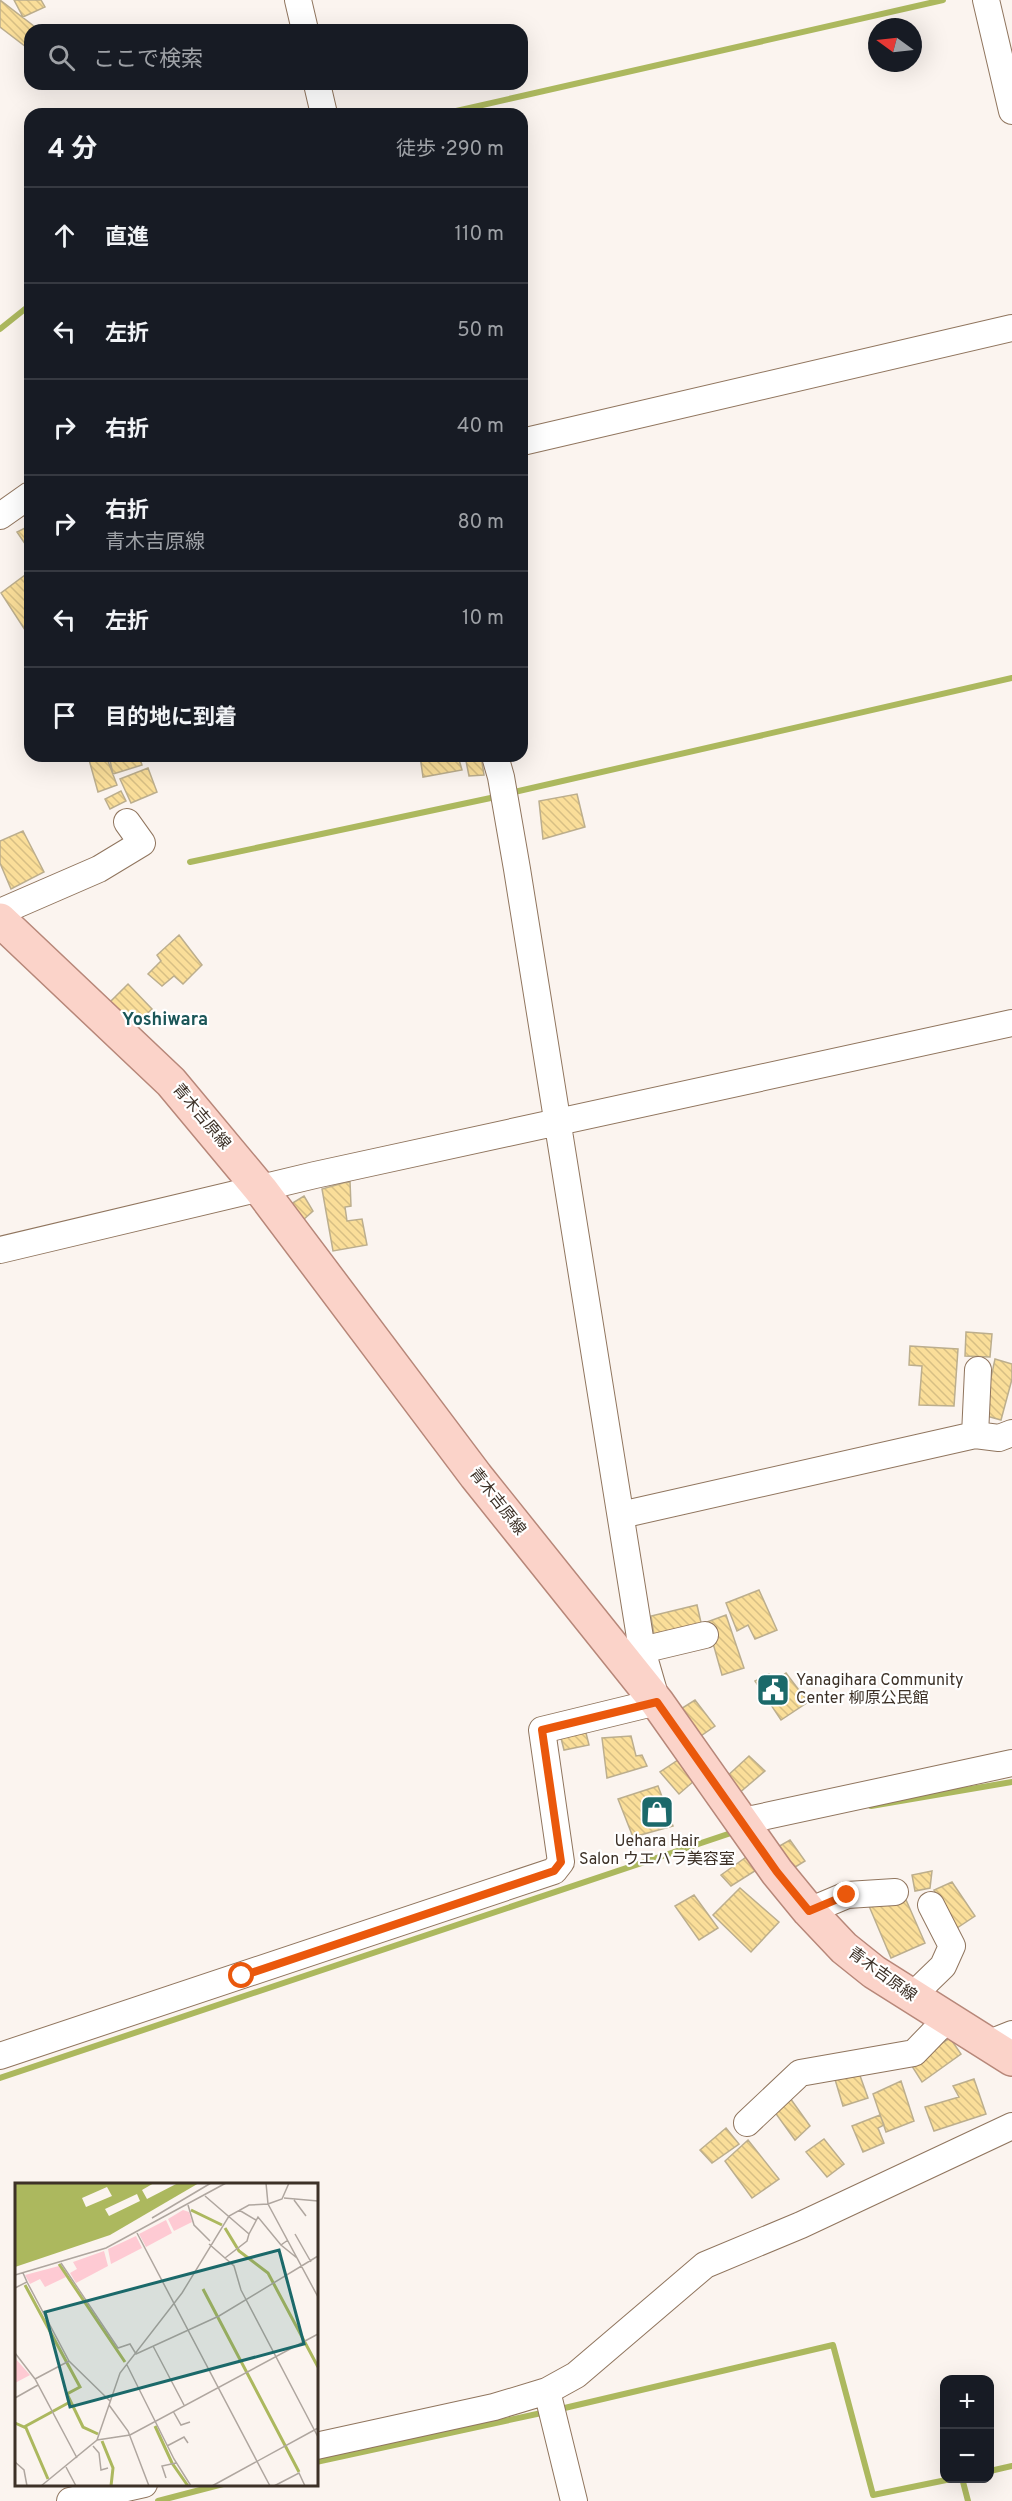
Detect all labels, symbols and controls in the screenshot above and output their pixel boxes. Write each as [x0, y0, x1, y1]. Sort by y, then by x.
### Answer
north arrow [868, 18, 922, 72]
search box [24, 24, 528, 90]
icon: search [45, 41, 78, 74]
text: ここで検索 [93, 47, 203, 74]
text: 4 分 [48, 134, 97, 167]
text: 徒歩 · 290 m [396, 137, 504, 163]
icon: ahead [48, 219, 81, 252]
text: 110 m [455, 222, 504, 248]
text: 直進 [105, 225, 149, 252]
icon: left [48, 315, 81, 348]
text: 50 m [457, 318, 504, 344]
text: 左折 [105, 321, 149, 348]
icon: right [48, 411, 81, 444]
text: 40 m [457, 414, 504, 440]
text: 右折 [105, 417, 149, 444]
text: 右折 [105, 498, 149, 525]
icon: right [48, 507, 81, 540]
text: 80 m [458, 510, 504, 536]
text: 青木吉原線 [105, 530, 205, 556]
icon: left [48, 603, 81, 636]
text: 10 m [462, 606, 504, 632]
text: 左折 [105, 609, 149, 636]
icon: arrive [48, 699, 81, 732]
text: 目的地に到着 [105, 705, 237, 732]
district label: Yoshiwara [122, 1009, 208, 1032]
street label: 青木吉原線 [168, 1080, 234, 1154]
street label: 青木吉原線 [464, 1464, 530, 1540]
place label: Yanagihara Community Center 柳原公民館 [796, 1671, 963, 1709]
public building icon: Yanagihara Community Center 柳原公民館 [755, 1672, 791, 1708]
shop icon: Uehara Hair Salon ウエハラ美容室 [639, 1794, 675, 1830]
place label: Uehara Hair Salon ウエハラ美容室 [579, 1832, 735, 1870]
route end [833, 1881, 859, 1907]
street label: 青木吉原線 [844, 1943, 920, 2007]
route start [228, 1962, 254, 1988]
inset map [15, 2183, 318, 2486]
map controls [940, 2375, 994, 2483]
button: + [940, 2375, 994, 2429]
button: − [940, 2429, 994, 2483]

